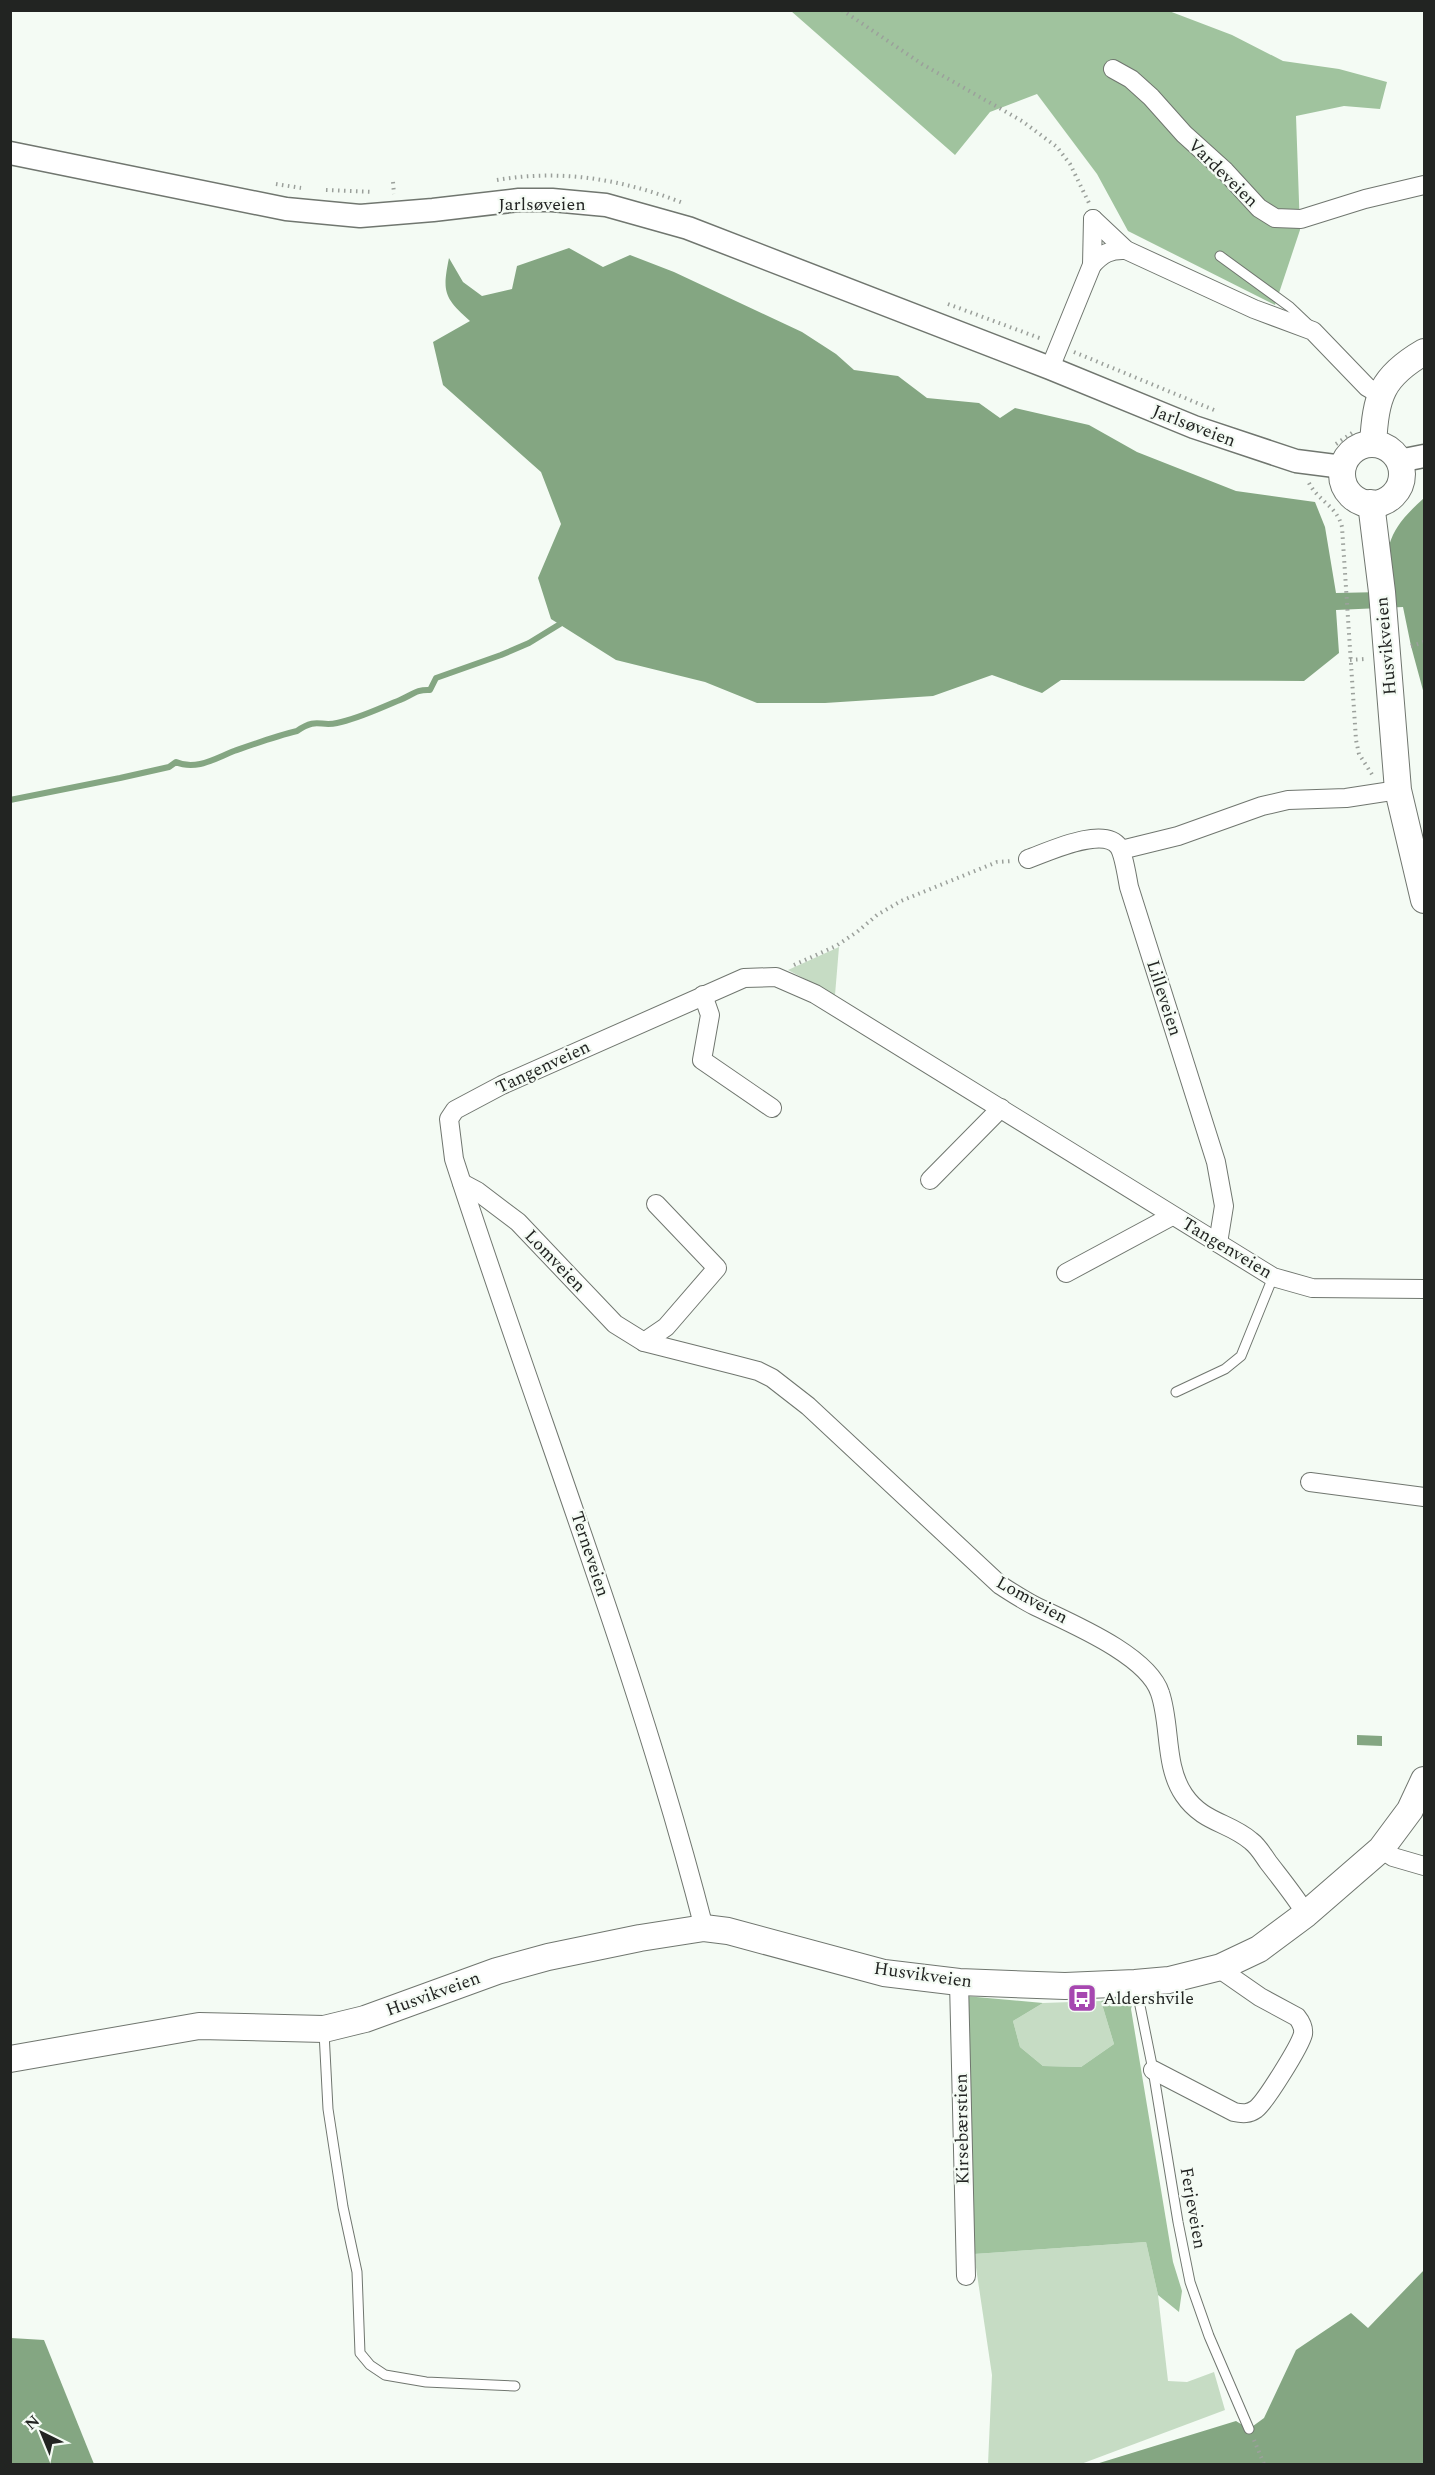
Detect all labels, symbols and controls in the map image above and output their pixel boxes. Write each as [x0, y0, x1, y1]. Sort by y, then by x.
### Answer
street label: Vardeveien [1181, 132, 1265, 214]
street label: Jarlsøveien [498, 191, 586, 218]
street label: Jarlsøveien [1148, 398, 1240, 454]
street label: Husvikveien [1368, 596, 1404, 696]
street label: Lilleveien [1139, 957, 1189, 1039]
street label: Tangenveien [491, 1033, 595, 1101]
street label: Tangenveien [1177, 1210, 1277, 1286]
street label: Lomveien [518, 1223, 592, 1299]
street label: Terneveien [563, 1508, 617, 1600]
street label: Lomveien [991, 1569, 1073, 1631]
street label: Husvikveien [872, 1955, 974, 1995]
street label: Husvikveien [382, 1964, 484, 2024]
bus stop icon: Aldershvile [1066, 1982, 1098, 2014]
place label: Aldershvile [1103, 1985, 1194, 2012]
street label: Kirsebærstien [948, 2073, 976, 2185]
street label: Ferjeveien [1173, 2165, 1213, 2251]
north arrow [12, 2403, 72, 2463]
text: N [19, 2410, 45, 2436]

